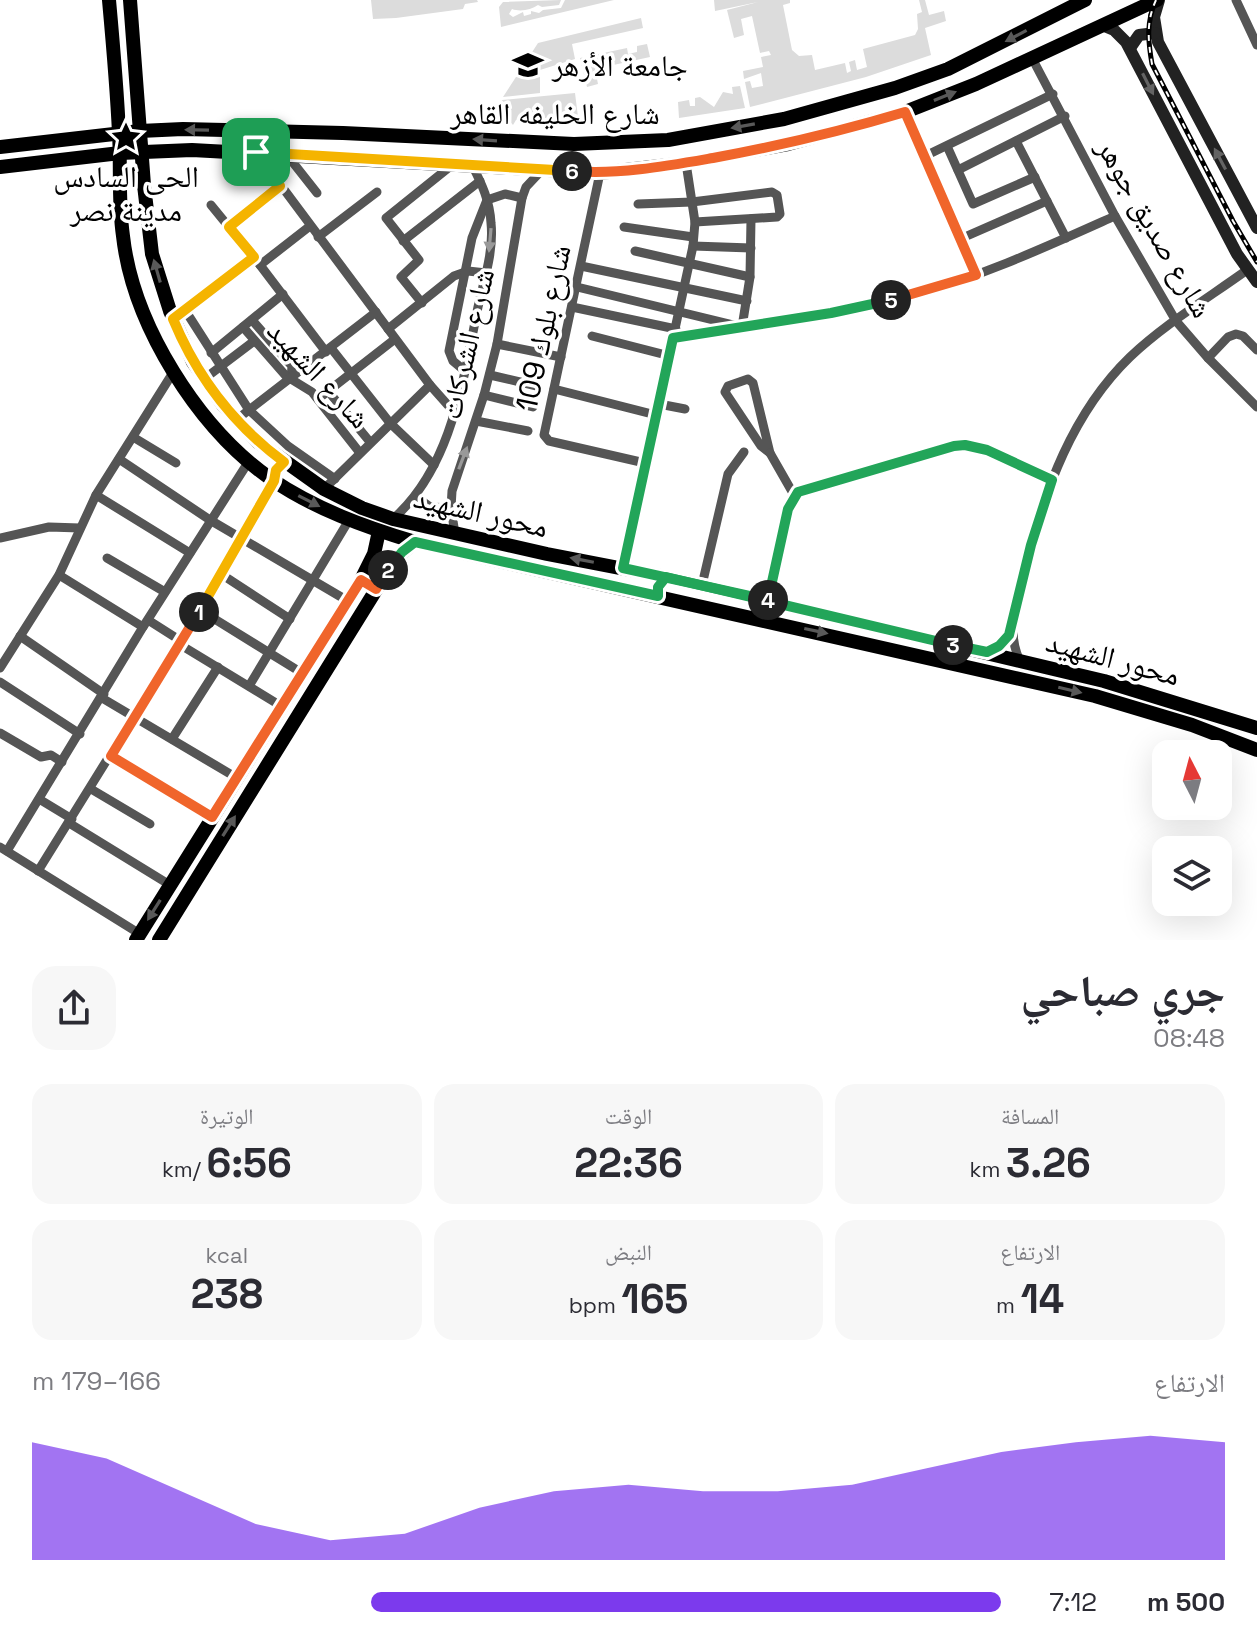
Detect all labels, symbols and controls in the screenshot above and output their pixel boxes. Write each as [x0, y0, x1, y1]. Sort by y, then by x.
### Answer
one-way arrow [1004, 30, 1027, 43]
place label: جامعة الأزهر [551, 46, 688, 85]
school or university icon: جامعة الأزهر [511, 48, 545, 82]
one-way arrow [1142, 72, 1155, 95]
one-way arrow [933, 90, 957, 103]
street label: شارع الخليفه القاهر [449, 94, 660, 133]
pin [222, 118, 290, 186]
place icon: الحى السادس مدينة نصر [109, 120, 143, 154]
one-way arrow [731, 121, 756, 133]
one-way arrow [184, 123, 209, 136]
icon: arrive [234, 130, 278, 174]
street label: شارع صديق جوهر [1088, 131, 1222, 324]
one-way arrow [472, 134, 497, 147]
one-way arrow [1214, 148, 1227, 171]
pin: 6 [552, 151, 592, 191]
place label: الحى السادس مدينة نصر [53, 157, 199, 230]
text: 6 [565, 157, 579, 185]
one-way arrow [484, 227, 497, 252]
street label: شارع بلوك 109 [506, 241, 580, 415]
one-way arrow [150, 258, 162, 283]
street label: شارع الشركات [431, 265, 503, 423]
pin: 5 [871, 280, 911, 320]
text: 5 [884, 286, 898, 314]
street label: شارع الشهيد [259, 311, 379, 437]
one-way arrow [456, 446, 469, 470]
street label: محور الشهيد [410, 478, 552, 546]
one-way arrow [298, 494, 321, 508]
pin: 2 [368, 550, 408, 590]
one-way arrow [570, 554, 595, 566]
text: 2 [381, 556, 395, 584]
pin: 4 [748, 580, 788, 620]
text: 4 [761, 586, 775, 614]
pin: 1 [179, 592, 219, 632]
text: 1 [194, 598, 204, 626]
street label: محور الشهيد [1042, 621, 1184, 695]
one-way arrow [804, 625, 829, 638]
pin: 3 [933, 625, 973, 665]
text: 3 [946, 631, 960, 659]
one-way arrow [1057, 684, 1082, 697]
north arrow [1152, 740, 1232, 820]
map controls [1152, 740, 1232, 916]
one-way arrow [222, 815, 236, 837]
button: layers [1152, 836, 1232, 916]
one-way arrow [148, 899, 162, 921]
text: جري صباحي [1020, 963, 1225, 1019]
button: share [32, 966, 116, 1050]
text: 08:48 [1153, 1021, 1225, 1055]
text: الوتيرة [200, 1102, 254, 1130]
text: الوقت [605, 1102, 652, 1130]
text: المسافة [1001, 1102, 1059, 1130]
text: 6:56 [206, 1138, 292, 1189]
text: 22:36 [574, 1138, 683, 1189]
text: 3.26 [1006, 1138, 1091, 1189]
text: /km [162, 1155, 206, 1183]
text: km [970, 1155, 1006, 1183]
text: النبض [605, 1238, 652, 1266]
text: الارتفاع [1000, 1238, 1060, 1266]
text: kcal [206, 1241, 248, 1269]
text: 238 [191, 1269, 263, 1320]
text: 165 [622, 1274, 688, 1325]
text: 14 [1021, 1274, 1064, 1325]
text: bpm [569, 1291, 622, 1319]
text: m [996, 1291, 1021, 1319]
text: 166–179 m [32, 1364, 161, 1398]
text: الارتفاع [1154, 1366, 1225, 1400]
text: 7:12 [1049, 1585, 1097, 1619]
text: 500 m [1147, 1585, 1225, 1619]

